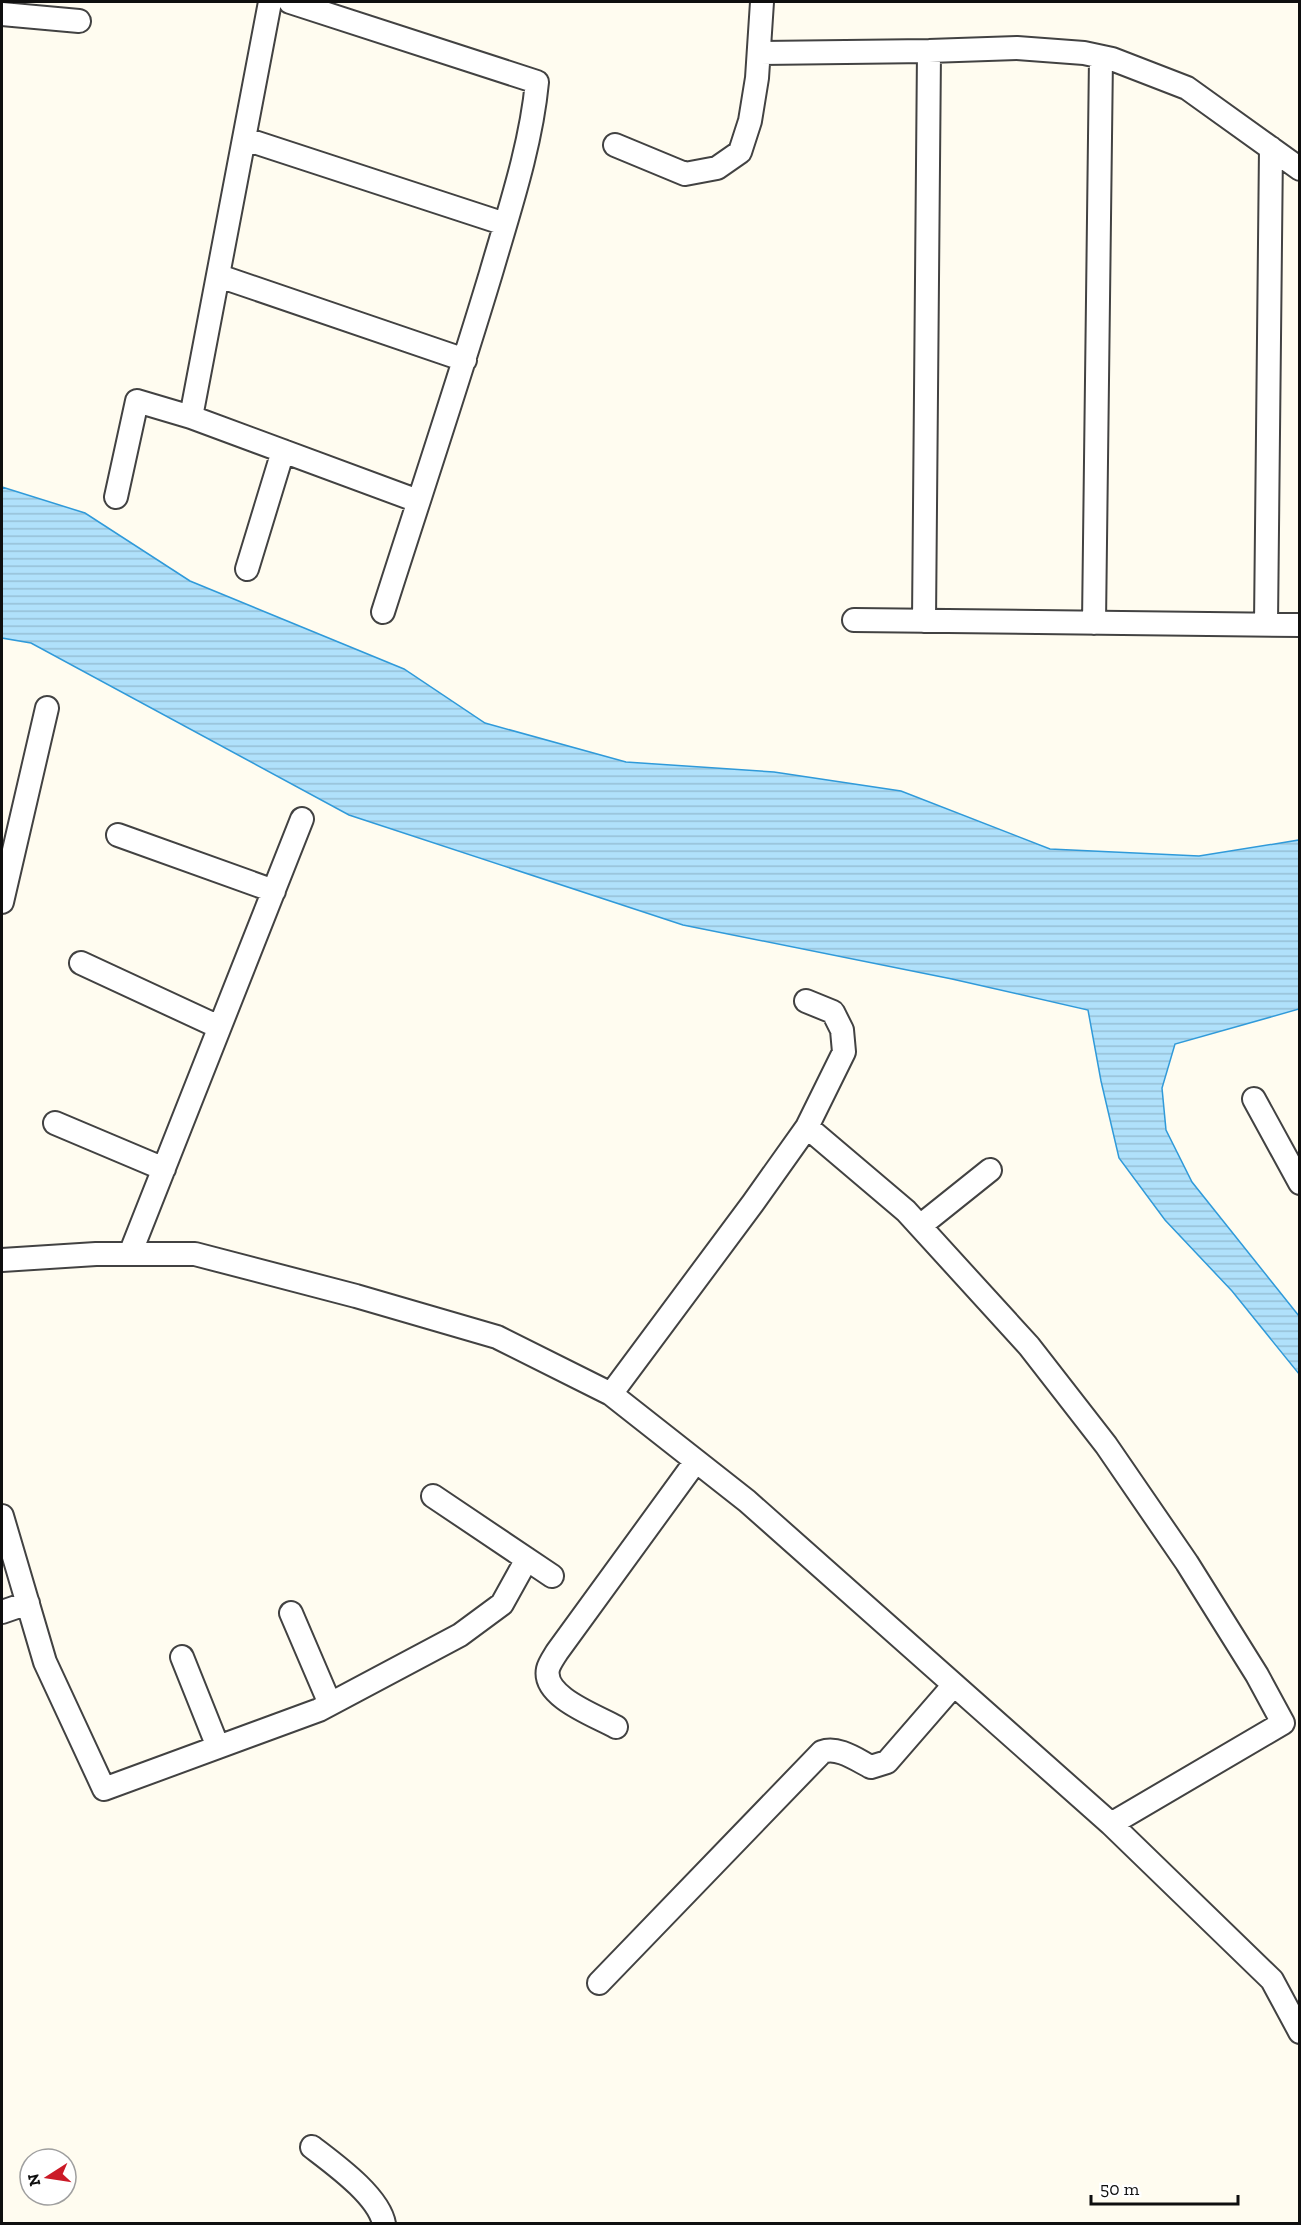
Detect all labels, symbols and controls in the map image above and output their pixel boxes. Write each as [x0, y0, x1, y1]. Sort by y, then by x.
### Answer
north arrow [18, 2147, 78, 2207]
scale bar [1091, 2168, 1238, 2206]
text: N [23, 2172, 44, 2188]
text: 50 m [1100, 2178, 1140, 2200]

